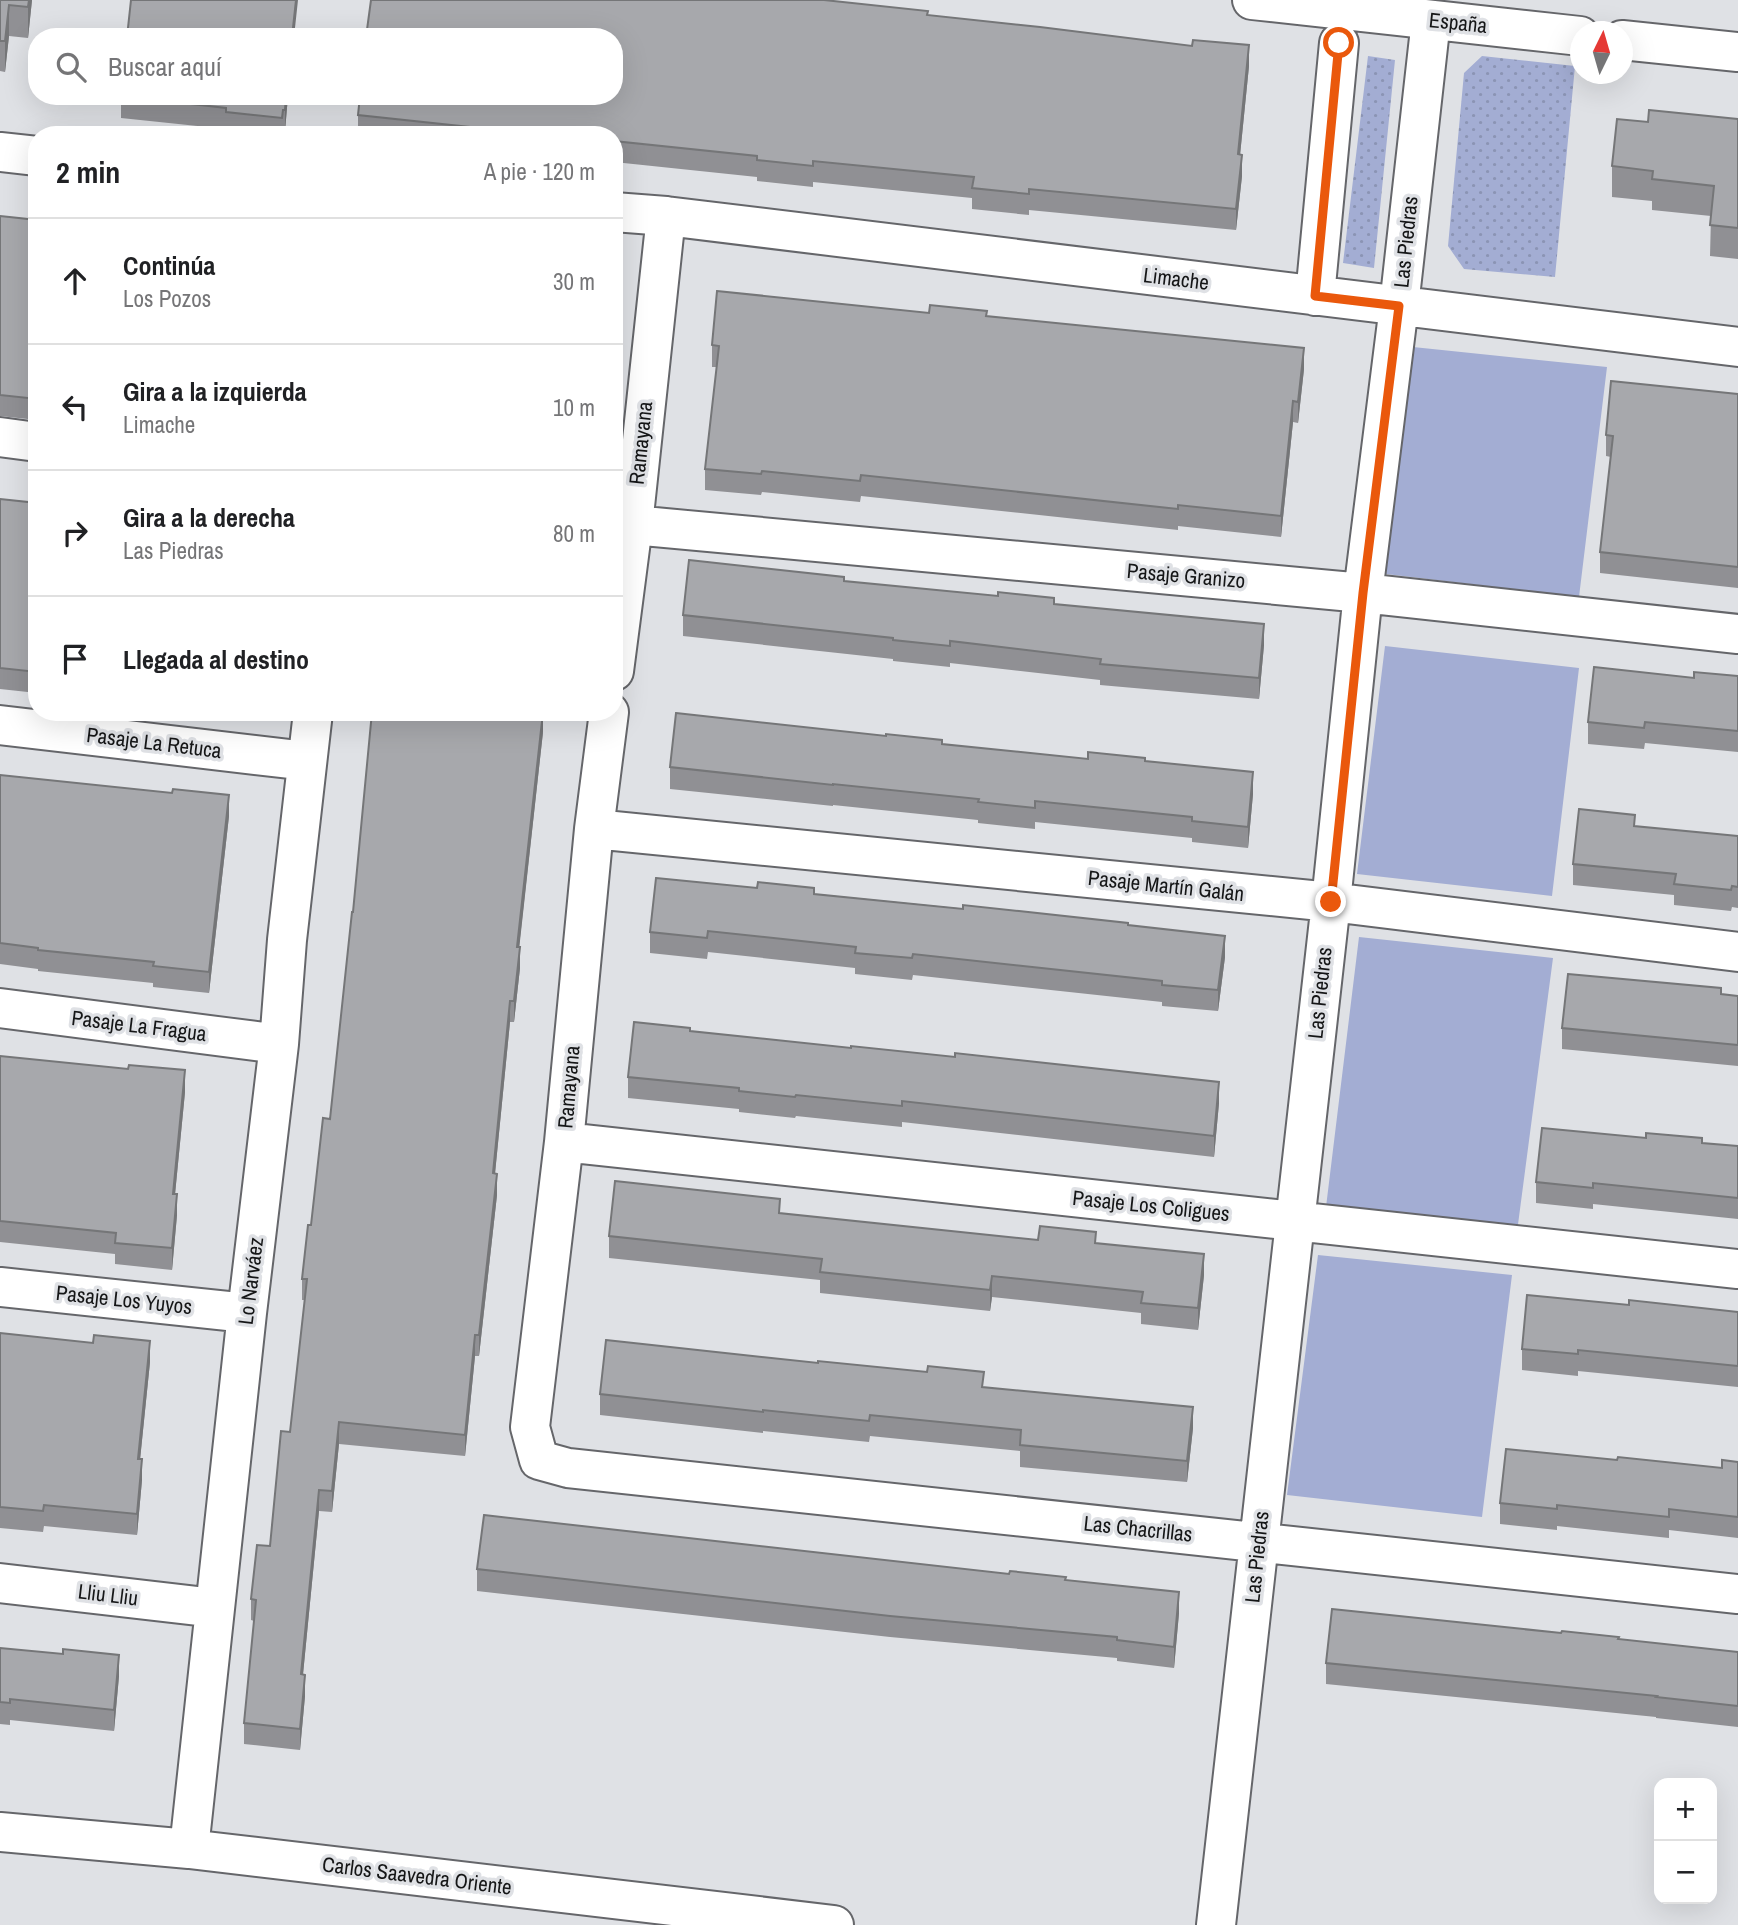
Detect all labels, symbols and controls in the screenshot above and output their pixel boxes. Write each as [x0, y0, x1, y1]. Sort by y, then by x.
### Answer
street label: España [1427, 5, 1489, 40]
north arrow [1570, 21, 1633, 84]
route start [1323, 27, 1354, 58]
search box [28, 28, 623, 105]
icon: search [52, 48, 90, 86]
text: Buscar aquí [108, 49, 222, 84]
text: 2 min [56, 152, 120, 192]
text: A pie · 120 m [484, 156, 595, 187]
street label: Las Piedras [1386, 195, 1425, 289]
text: Continúa [123, 248, 215, 283]
street label: Limache [1142, 260, 1211, 297]
icon: ahead [56, 262, 94, 300]
text: 30 m [553, 266, 595, 297]
text: Los Pozos [123, 283, 211, 314]
text: Gira a la izquierda [123, 374, 307, 409]
icon: left [56, 388, 94, 426]
text: 10 m [553, 392, 595, 423]
street label: Ramayana [622, 400, 659, 486]
text: Limache [123, 409, 195, 440]
text: Gira a la derecha [123, 500, 295, 535]
icon: right [56, 514, 94, 552]
text: 80 m [553, 518, 595, 549]
text: Las Piedras [123, 535, 224, 566]
street label: Pasaje Granizo [1126, 556, 1246, 595]
icon: arrive [56, 640, 94, 678]
text: Llegada al destino [123, 642, 309, 677]
street label: Pasaje La Retuca [85, 720, 224, 765]
street label: Pasaje Martín Galán [1086, 863, 1246, 908]
route end [1315, 886, 1346, 917]
street label: Las Piedras [1300, 946, 1339, 1040]
street label: Pasaje La Fragua [70, 1003, 209, 1048]
street label: Ramayana [550, 1044, 587, 1130]
street label: Pasaje Los Coligues [1071, 1183, 1231, 1228]
street label: Lo Narváez [231, 1235, 270, 1326]
street label: Pasaje Los Yuyos [55, 1278, 193, 1321]
street label: Las Chacrillas [1082, 1508, 1194, 1549]
street label: Las Piedras [1237, 1510, 1276, 1604]
street label: Lliu Lliu [76, 1576, 140, 1613]
map controls [1654, 1778, 1717, 1904]
button: + [1654, 1778, 1717, 1841]
button: − [1654, 1841, 1717, 1904]
street label: Carlos Saavedra Oriente [321, 1850, 513, 1902]

